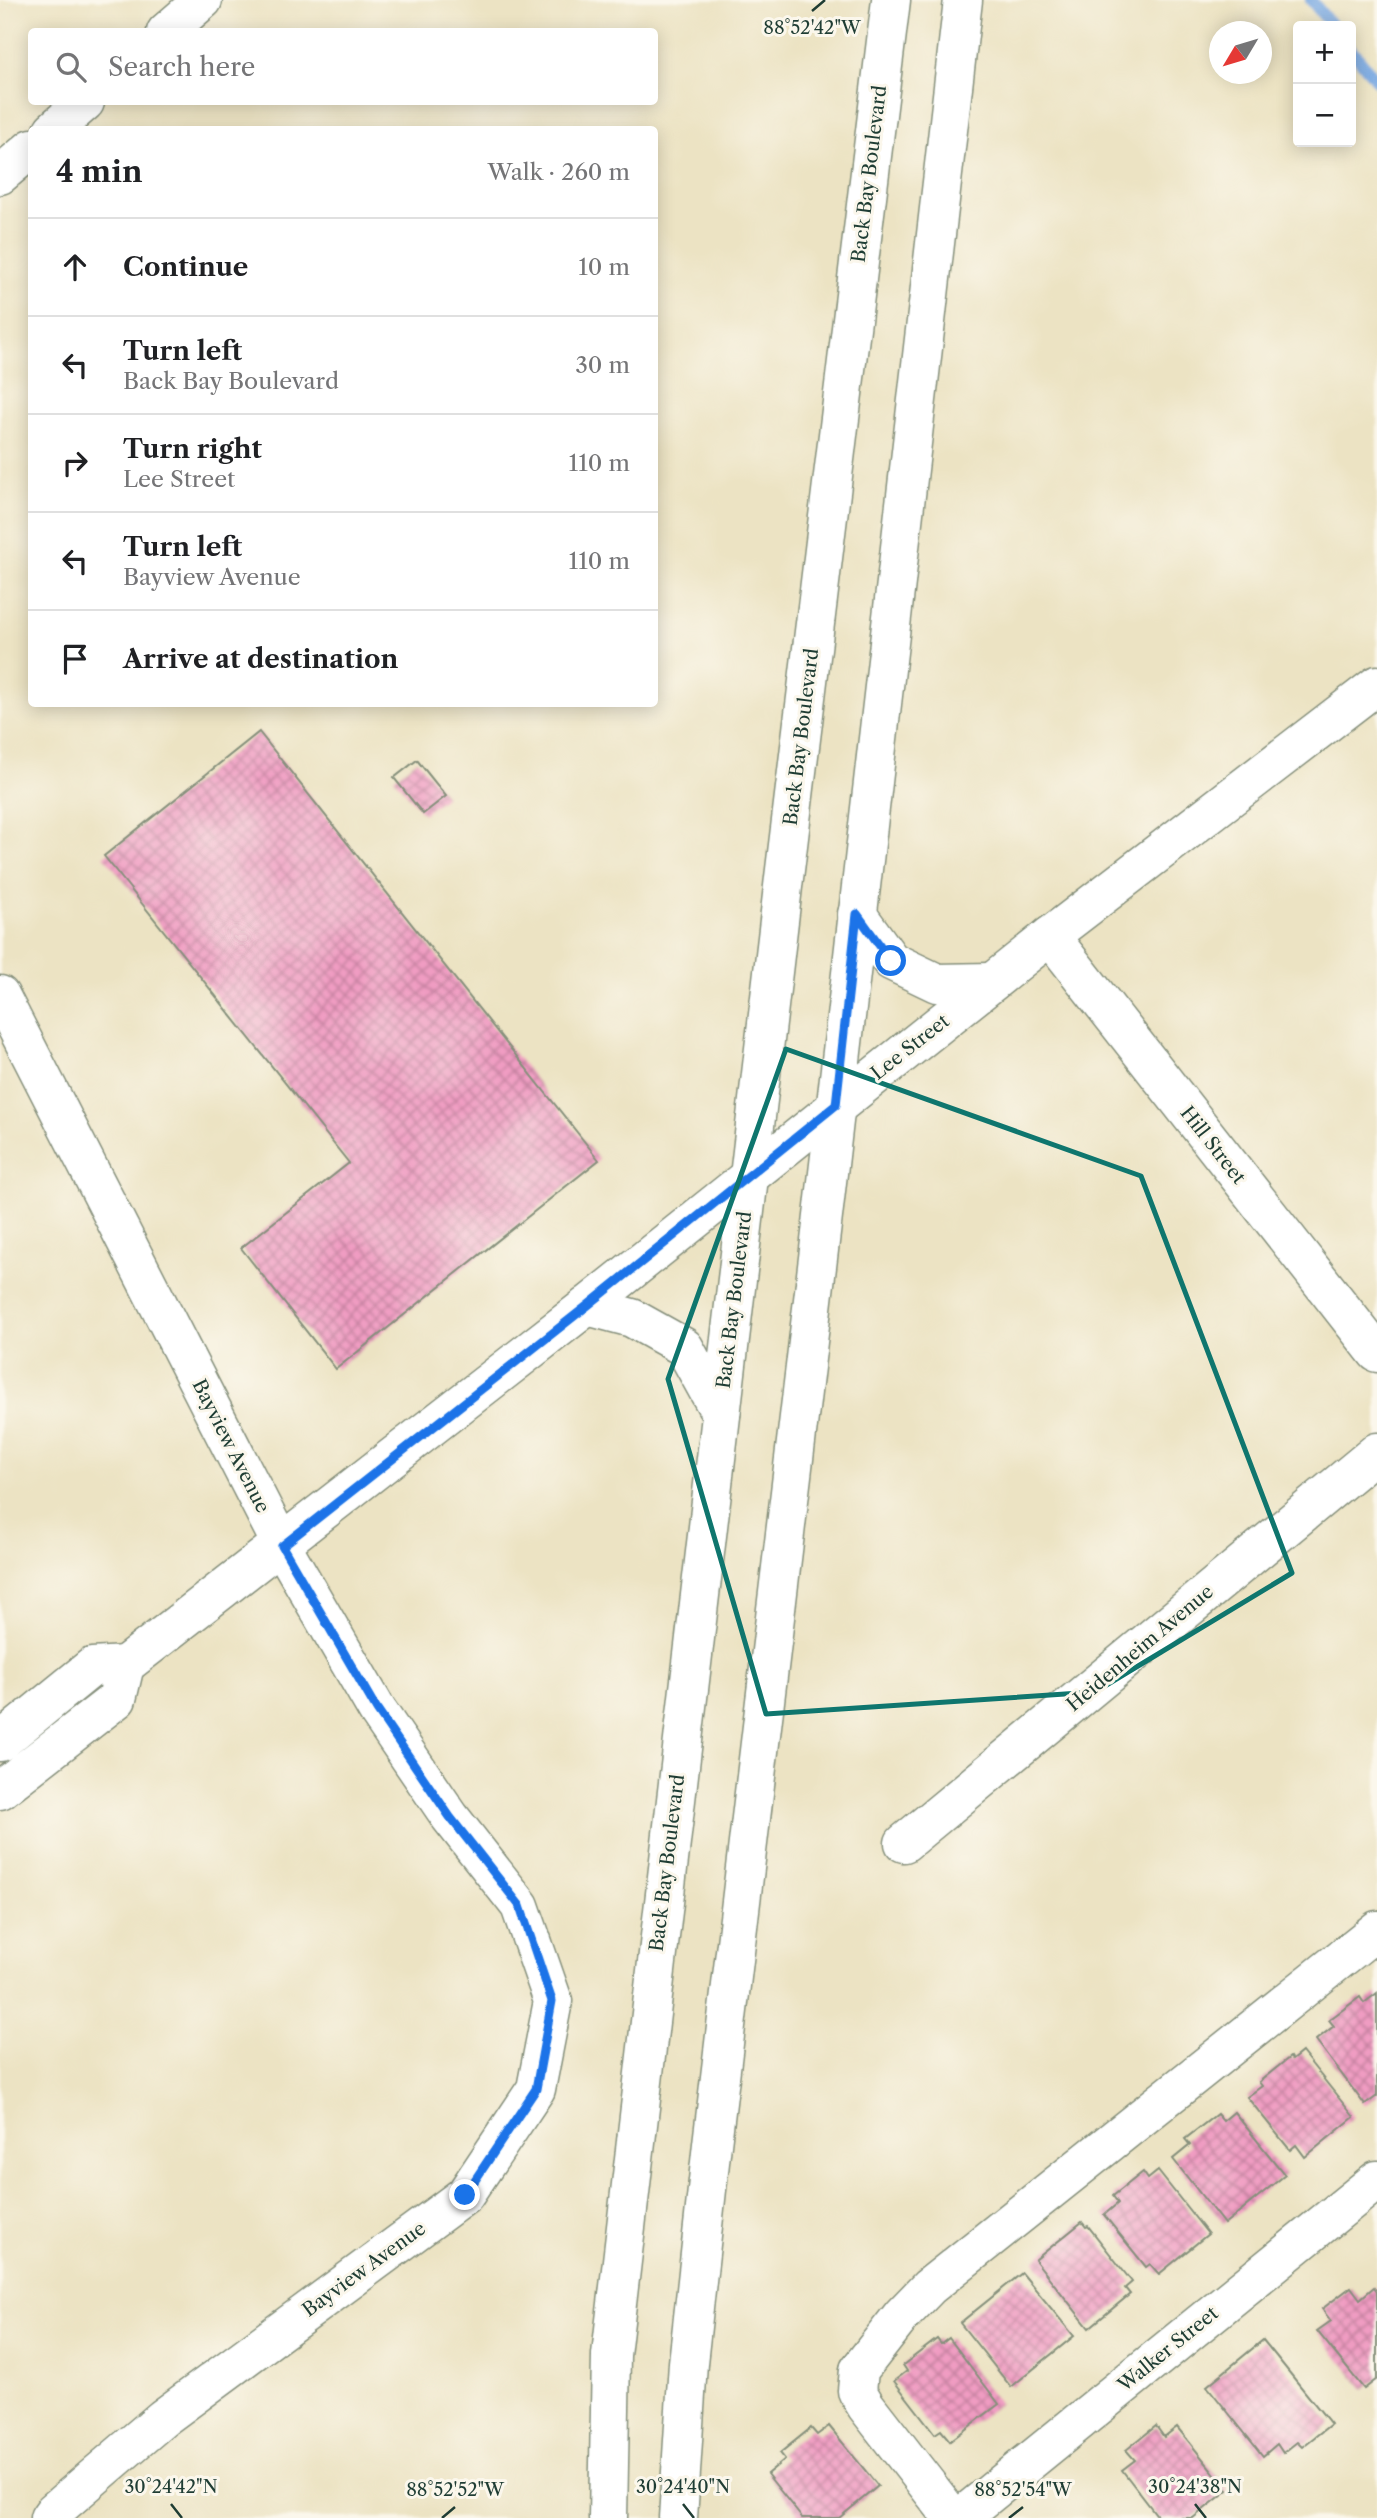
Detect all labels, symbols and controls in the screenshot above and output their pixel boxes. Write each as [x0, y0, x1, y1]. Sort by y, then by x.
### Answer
text: 88°52'42"W [763, 17, 862, 39]
north arrow [1209, 21, 1272, 84]
map controls [1293, 21, 1356, 147]
button: + [1293, 21, 1356, 84]
search box [28, 28, 658, 105]
icon: search [52, 48, 90, 86]
text: Search here [108, 51, 255, 83]
street label: Back Bay Boulevard [847, 84, 891, 264]
button: − [1293, 84, 1356, 147]
text: 4 min [56, 153, 142, 190]
text: Walk · 260 m [488, 158, 630, 186]
icon: ahead [56, 248, 94, 286]
text: Continue [123, 251, 248, 283]
text: 10 m [578, 253, 630, 281]
text: Turn left [123, 335, 242, 367]
icon: left [56, 346, 94, 384]
text: 30 m [575, 351, 630, 379]
text: Back Bay Boulevard [123, 367, 339, 395]
text: Turn right [123, 433, 262, 465]
icon: right [56, 444, 94, 482]
text: 110 m [569, 449, 630, 477]
text: Lee Street [123, 465, 235, 493]
text: Turn left [123, 531, 242, 563]
icon: left [56, 542, 94, 580]
text: 110 m [569, 547, 630, 575]
text: Bayview Avenue [123, 563, 301, 591]
icon: arrive [56, 640, 94, 678]
text: Arrive at destination [123, 643, 398, 675]
street label: Back Bay Boulevard [779, 647, 823, 827]
route start [875, 945, 906, 976]
street label: Lee Street [866, 1009, 954, 1085]
street label: Hill Street [1176, 1102, 1251, 1189]
street label: Back Bay Boulevard [712, 1210, 756, 1390]
street label: Bayview Avenue [187, 1375, 275, 1517]
street label: Heidenheim Avenue [1062, 1580, 1218, 1716]
street label: Back Bay Boulevard [645, 1773, 689, 1953]
route end [449, 2179, 480, 2210]
street label: Bayview Avenue [298, 2217, 430, 2321]
street label: Walker Street [1113, 2301, 1223, 2397]
text: 30°24'42"N [124, 2476, 218, 2498]
text: 30°24'40"N [636, 2476, 730, 2498]
text: 30°24'38"N [1148, 2476, 1242, 2498]
text: 88°52'52"W [406, 2479, 505, 2501]
text: 88°52'54"W [974, 2479, 1073, 2501]

